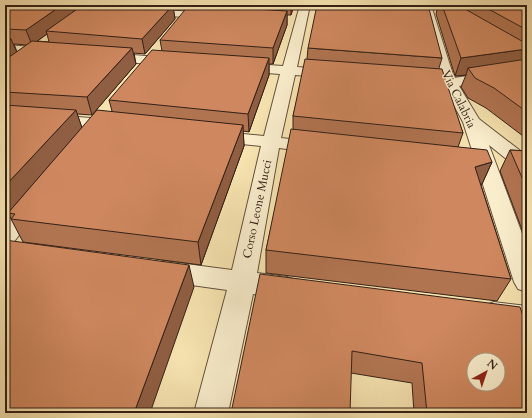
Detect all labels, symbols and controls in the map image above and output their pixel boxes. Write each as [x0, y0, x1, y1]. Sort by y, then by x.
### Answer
street label: Via Calabria [438, 67, 480, 131]
street label: Corso Leone Mucci [239, 158, 275, 260]
north arrow [466, 352, 506, 392]
text: N [484, 356, 501, 374]

